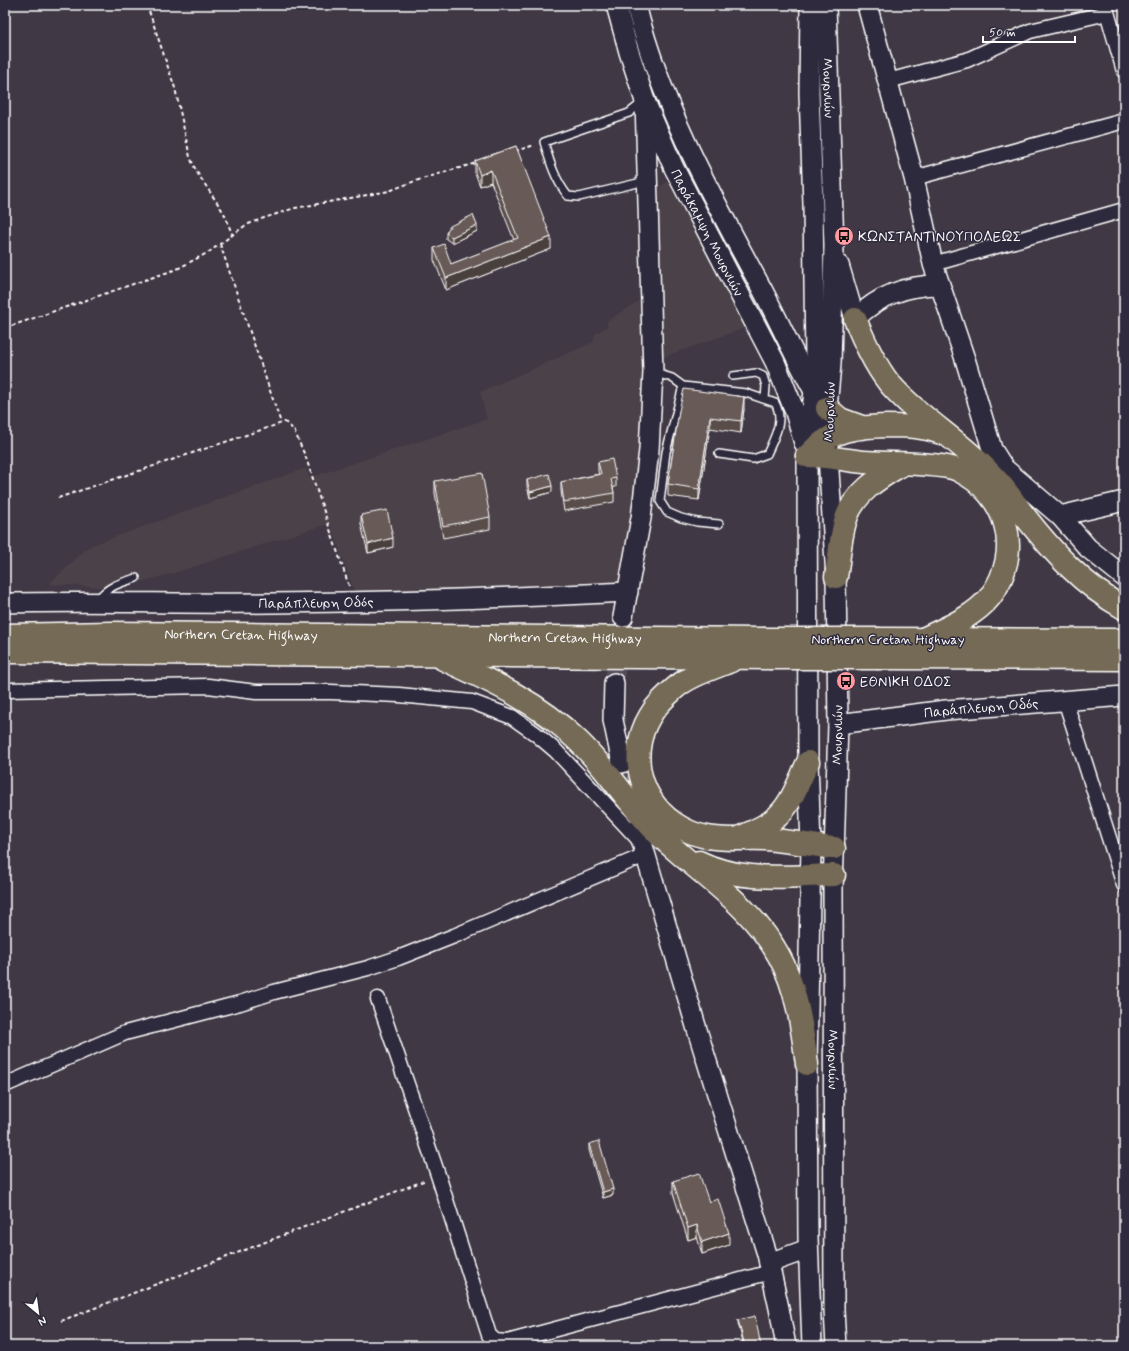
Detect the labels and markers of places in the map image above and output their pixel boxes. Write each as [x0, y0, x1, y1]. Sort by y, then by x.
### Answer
bus stop icon: ΚΩΝΣΤΑΝΤΙΝΟΥΠΟΛΕΩΣ [833, 225, 855, 247]
place label: ΚΩΝΣΤΑΝΤΙΝΟΥΠΟΛΕΩΣ [858, 228, 1021, 246]
bus stop icon: ΕΘΝΙΚΗ ΟΔΟΣ [835, 670, 857, 692]
place label: ΕΘΝΙΚΗ ΟΔΟΣ [860, 673, 952, 691]

